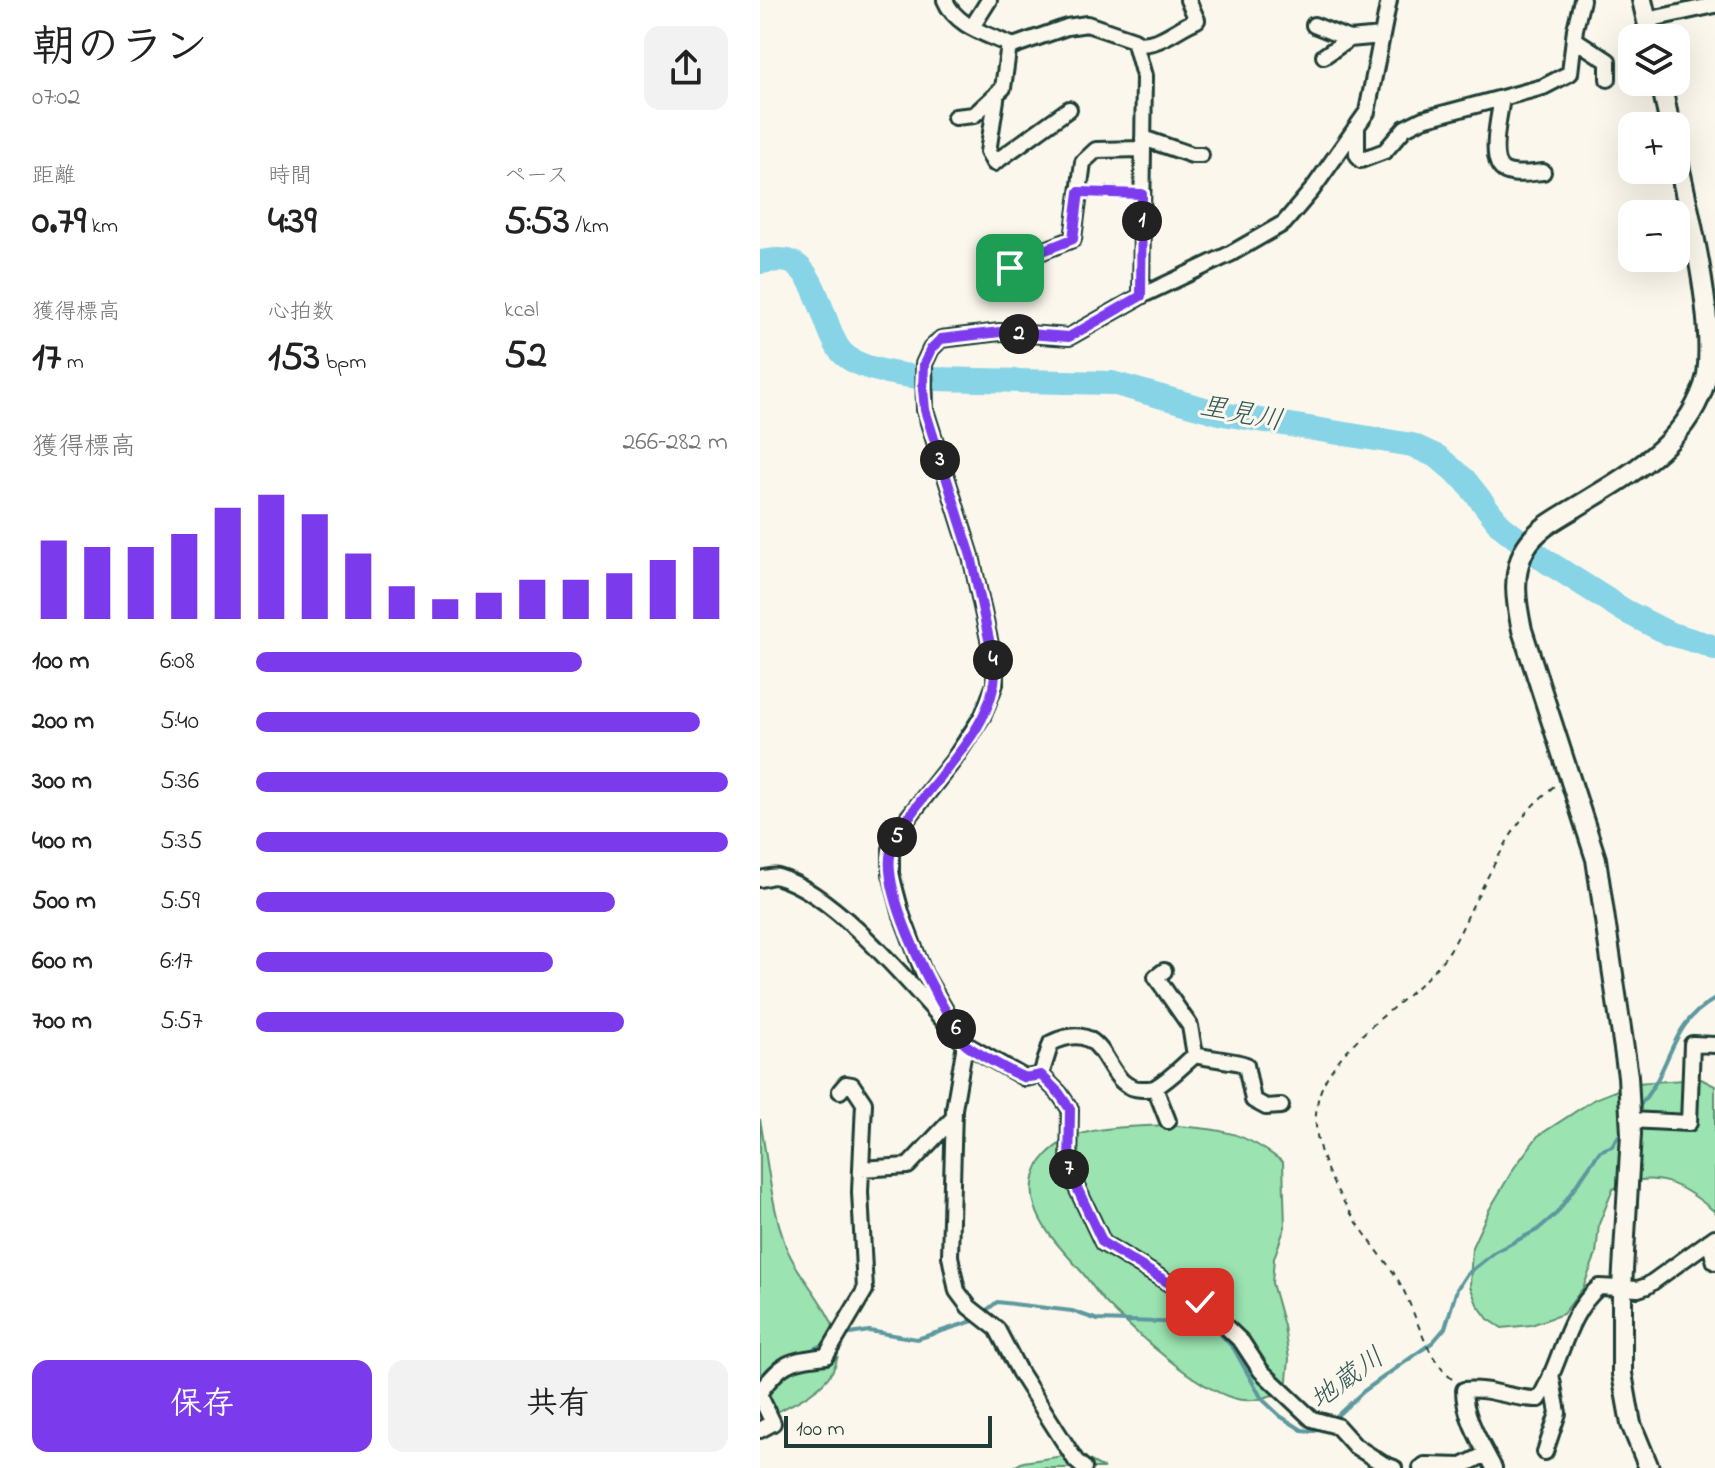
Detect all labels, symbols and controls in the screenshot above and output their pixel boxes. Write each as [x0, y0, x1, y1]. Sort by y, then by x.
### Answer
text: 朝のラン [32, 17, 208, 81]
map controls [1618, 24, 1690, 272]
button: layers [1618, 24, 1690, 96]
button: share [644, 26, 728, 110]
text: 07:02 [32, 79, 80, 117]
button: + [1618, 112, 1690, 184]
text: 距離 [32, 161, 76, 193]
text: 時間 [268, 161, 312, 193]
text: ペース [504, 161, 569, 193]
text: 0.79 [32, 193, 86, 252]
text: 4:39 [268, 193, 316, 252]
text: 5:53 [504, 193, 570, 252]
button: − [1618, 200, 1690, 272]
pin: 1 [1122, 201, 1162, 241]
text: 1 [1139, 205, 1146, 237]
text: km [86, 211, 118, 243]
text: /km [570, 211, 609, 243]
pin [976, 234, 1044, 302]
icon: arrive [988, 246, 1032, 290]
text: kcal [504, 295, 539, 327]
text: 獲得標高 [32, 297, 120, 329]
text: 心拍数 [268, 297, 334, 329]
pin: 2 [999, 314, 1039, 354]
text: 2 [1014, 318, 1024, 350]
text: 52 [504, 327, 547, 386]
text: 17 [32, 329, 61, 388]
text: 153 [268, 329, 320, 388]
text: m [61, 347, 84, 379]
text: bpm [320, 347, 366, 379]
water label: 里見川 [1196, 387, 1286, 443]
text: 266–282 m [622, 424, 728, 462]
text: 獲得標高 [32, 429, 136, 467]
pin: 3 [920, 440, 960, 480]
text: 3 [935, 444, 945, 476]
pin: 4 [973, 640, 1013, 680]
text: 100 m [32, 643, 89, 681]
text: 6:08 [160, 643, 195, 681]
text: 4 [988, 644, 998, 676]
text: 200 m [32, 703, 94, 741]
text: 5:40 [160, 703, 199, 741]
text: 300 m [32, 763, 92, 801]
text: 5:36 [160, 763, 199, 801]
pin: 5 [877, 817, 917, 857]
text: 5 [891, 821, 903, 853]
text: 400 m [32, 823, 92, 861]
text: 5:35 [160, 823, 203, 861]
text: 500 m [32, 883, 96, 921]
text: 5:59 [160, 883, 200, 921]
text: 600 m [32, 943, 93, 981]
text: 6:17 [160, 943, 193, 981]
text: 700 m [32, 1003, 92, 1041]
text: 5:57 [160, 1003, 203, 1041]
pin: 6 [936, 1009, 976, 1049]
text: 6 [951, 1013, 961, 1045]
pin: 7 [1049, 1149, 1089, 1189]
text: 7 [1064, 1153, 1074, 1185]
pin [1166, 1268, 1234, 1336]
icon: check [1178, 1280, 1222, 1324]
water label: 地蔵川 [1302, 1339, 1394, 1421]
button: 保存 [32, 1360, 372, 1452]
button: 共有 [388, 1360, 728, 1452]
scale bar [784, 1412, 992, 1448]
text: 100 m [796, 1414, 845, 1446]

